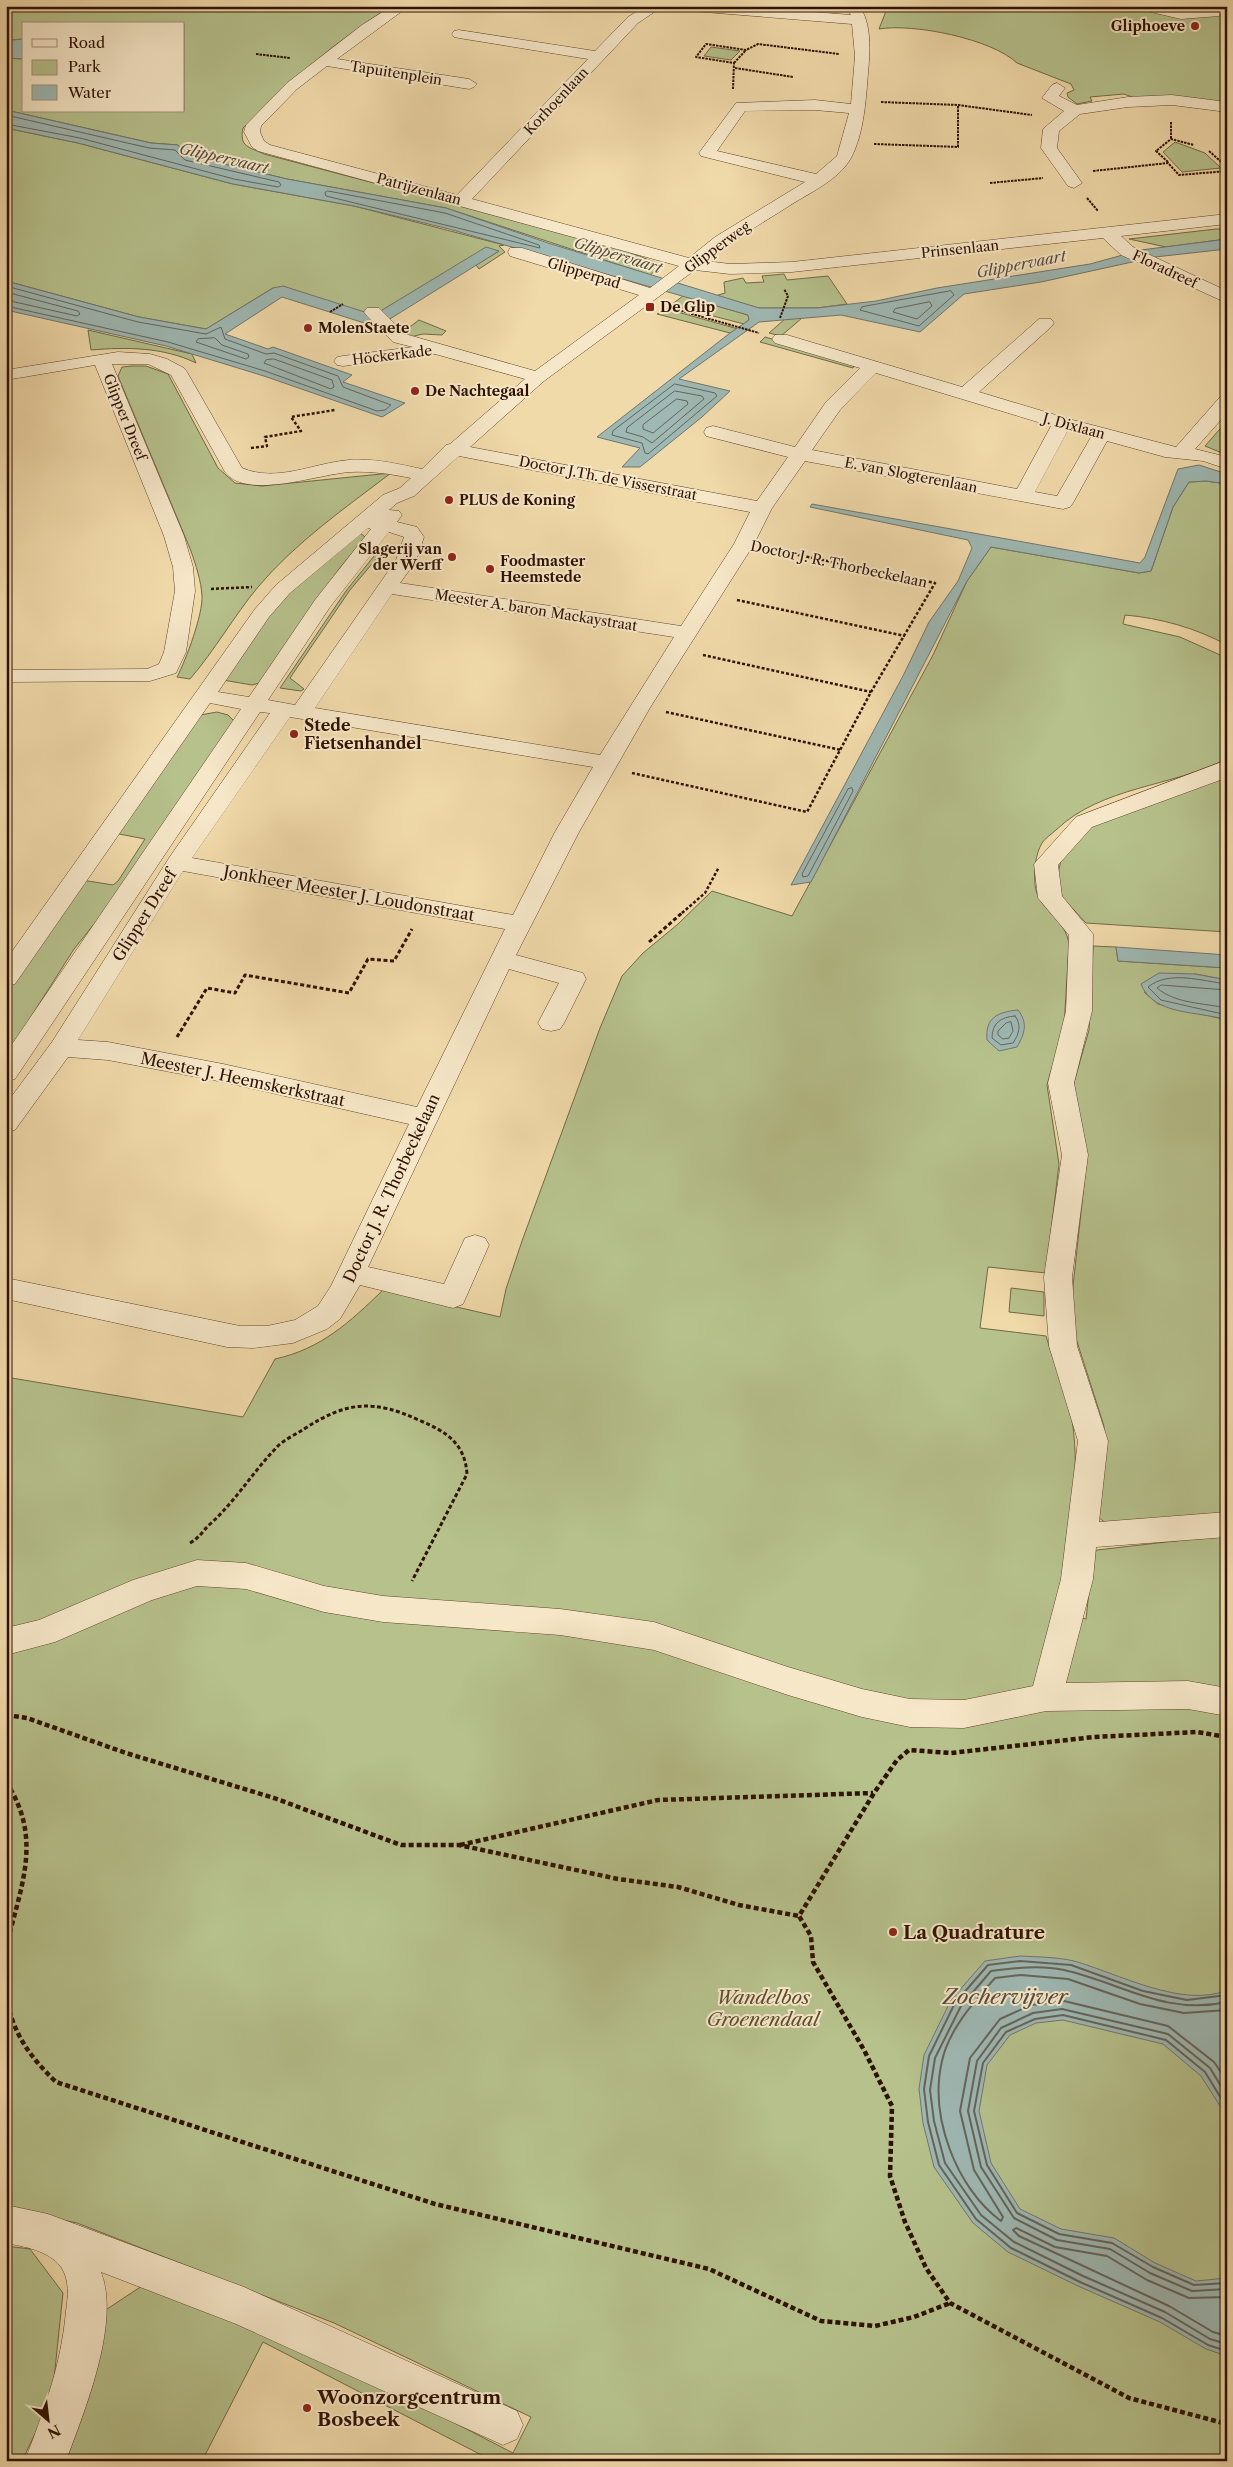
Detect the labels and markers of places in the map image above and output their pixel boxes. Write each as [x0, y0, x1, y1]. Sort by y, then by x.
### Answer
place label: Gliphoeve [1111, 17, 1185, 35]
marker: Gliphoeve [1189, 20, 1201, 32]
place label: De Glip [660, 298, 715, 316]
marker: De Glip [644, 301, 656, 313]
place label: MolenStaete [318, 319, 409, 337]
marker: MolenStaete [302, 322, 314, 334]
place label: De Nachtegaal [425, 382, 529, 400]
marker: De Nachtegaal [409, 385, 421, 397]
place label: PLUS de Koning [459, 491, 576, 509]
marker: PLUS de Koning [443, 494, 455, 506]
place label: Slagerij van der Werff [358, 540, 444, 574]
marker: Slagerij van der Werff [446, 551, 458, 563]
place label: Foodmaster Heemstede [500, 552, 586, 586]
marker: Foodmaster Heemstede [484, 563, 496, 575]
place label: Stede Fietsenhandel [304, 715, 422, 753]
marker: Stede Fietsenhandel [288, 728, 300, 740]
place label: La Quadrature [903, 1921, 1045, 1944]
marker: La Quadrature [887, 1926, 899, 1938]
place label: Woonzorgcentrum Bosbeek [316, 2386, 501, 2431]
marker: Woonzorgcentrum Bosbeek [301, 2402, 313, 2414]

